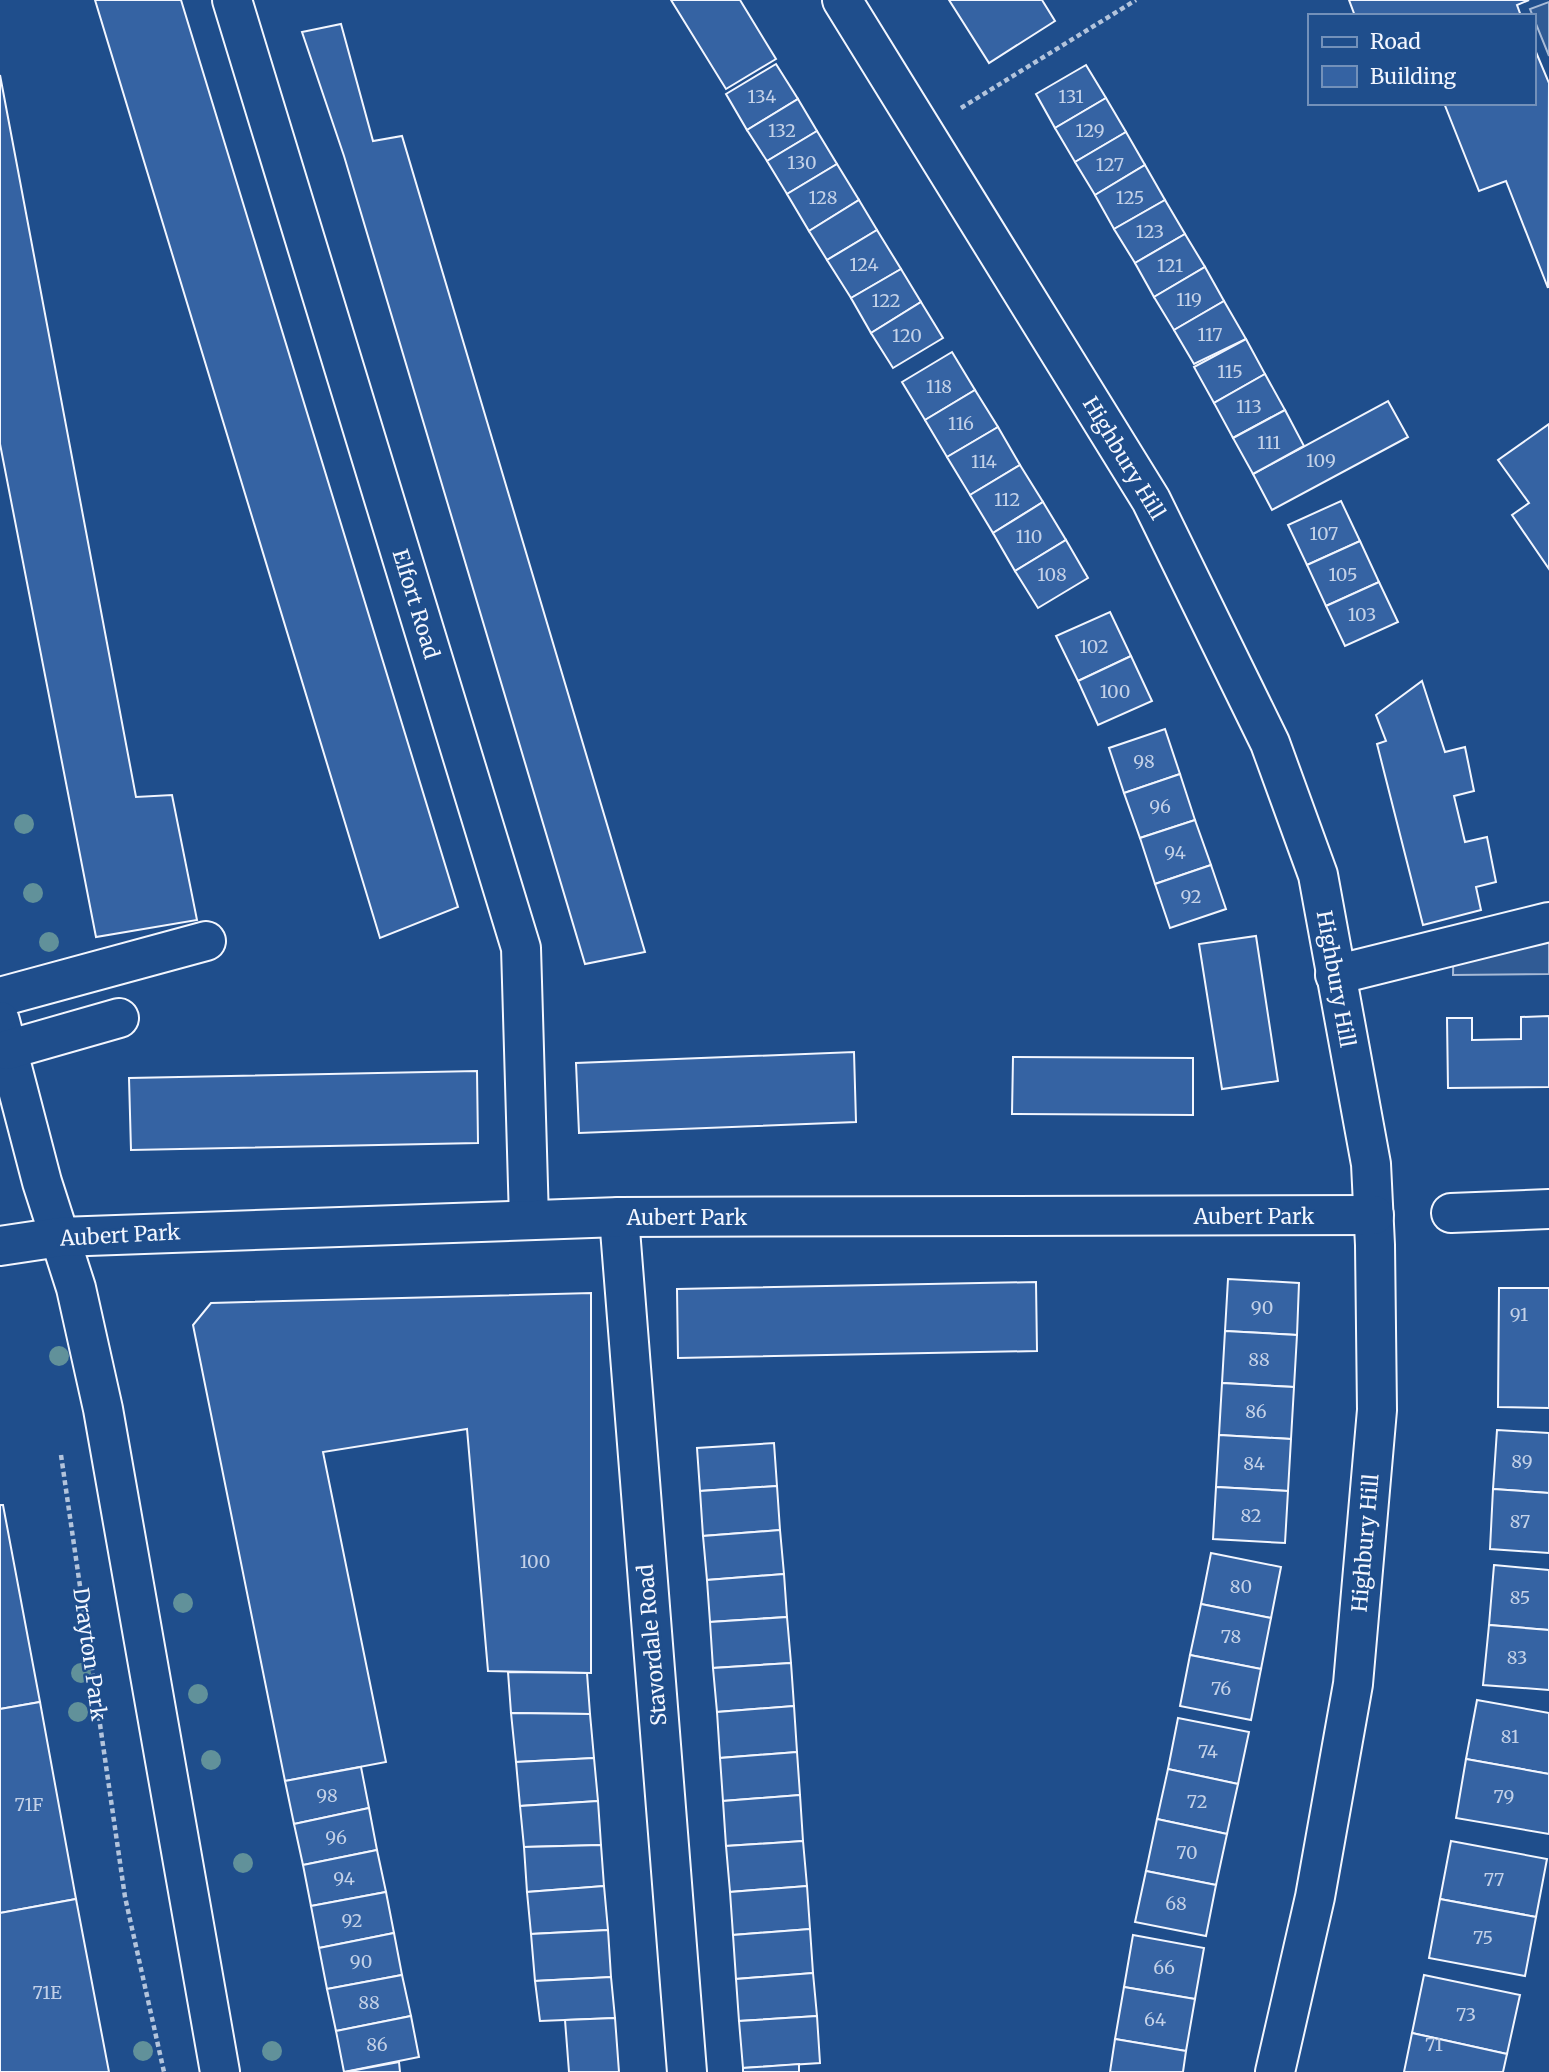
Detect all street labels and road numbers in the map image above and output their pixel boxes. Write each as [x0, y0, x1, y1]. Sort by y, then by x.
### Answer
street label: Highbury Hill [1077, 392, 1172, 525]
street label: Elfort Road [387, 546, 446, 663]
street label: Highbury Hill [1311, 908, 1361, 1050]
street label: Aubert Park [1193, 1203, 1315, 1230]
street label: Aubert Park [626, 1204, 748, 1231]
street label: Aubert Park [58, 1218, 182, 1252]
street label: Highbury Hill [1346, 1472, 1385, 1613]
street label: Stavordale Road [631, 1563, 673, 1727]
street label: Drayton Park [67, 1586, 113, 1723]

